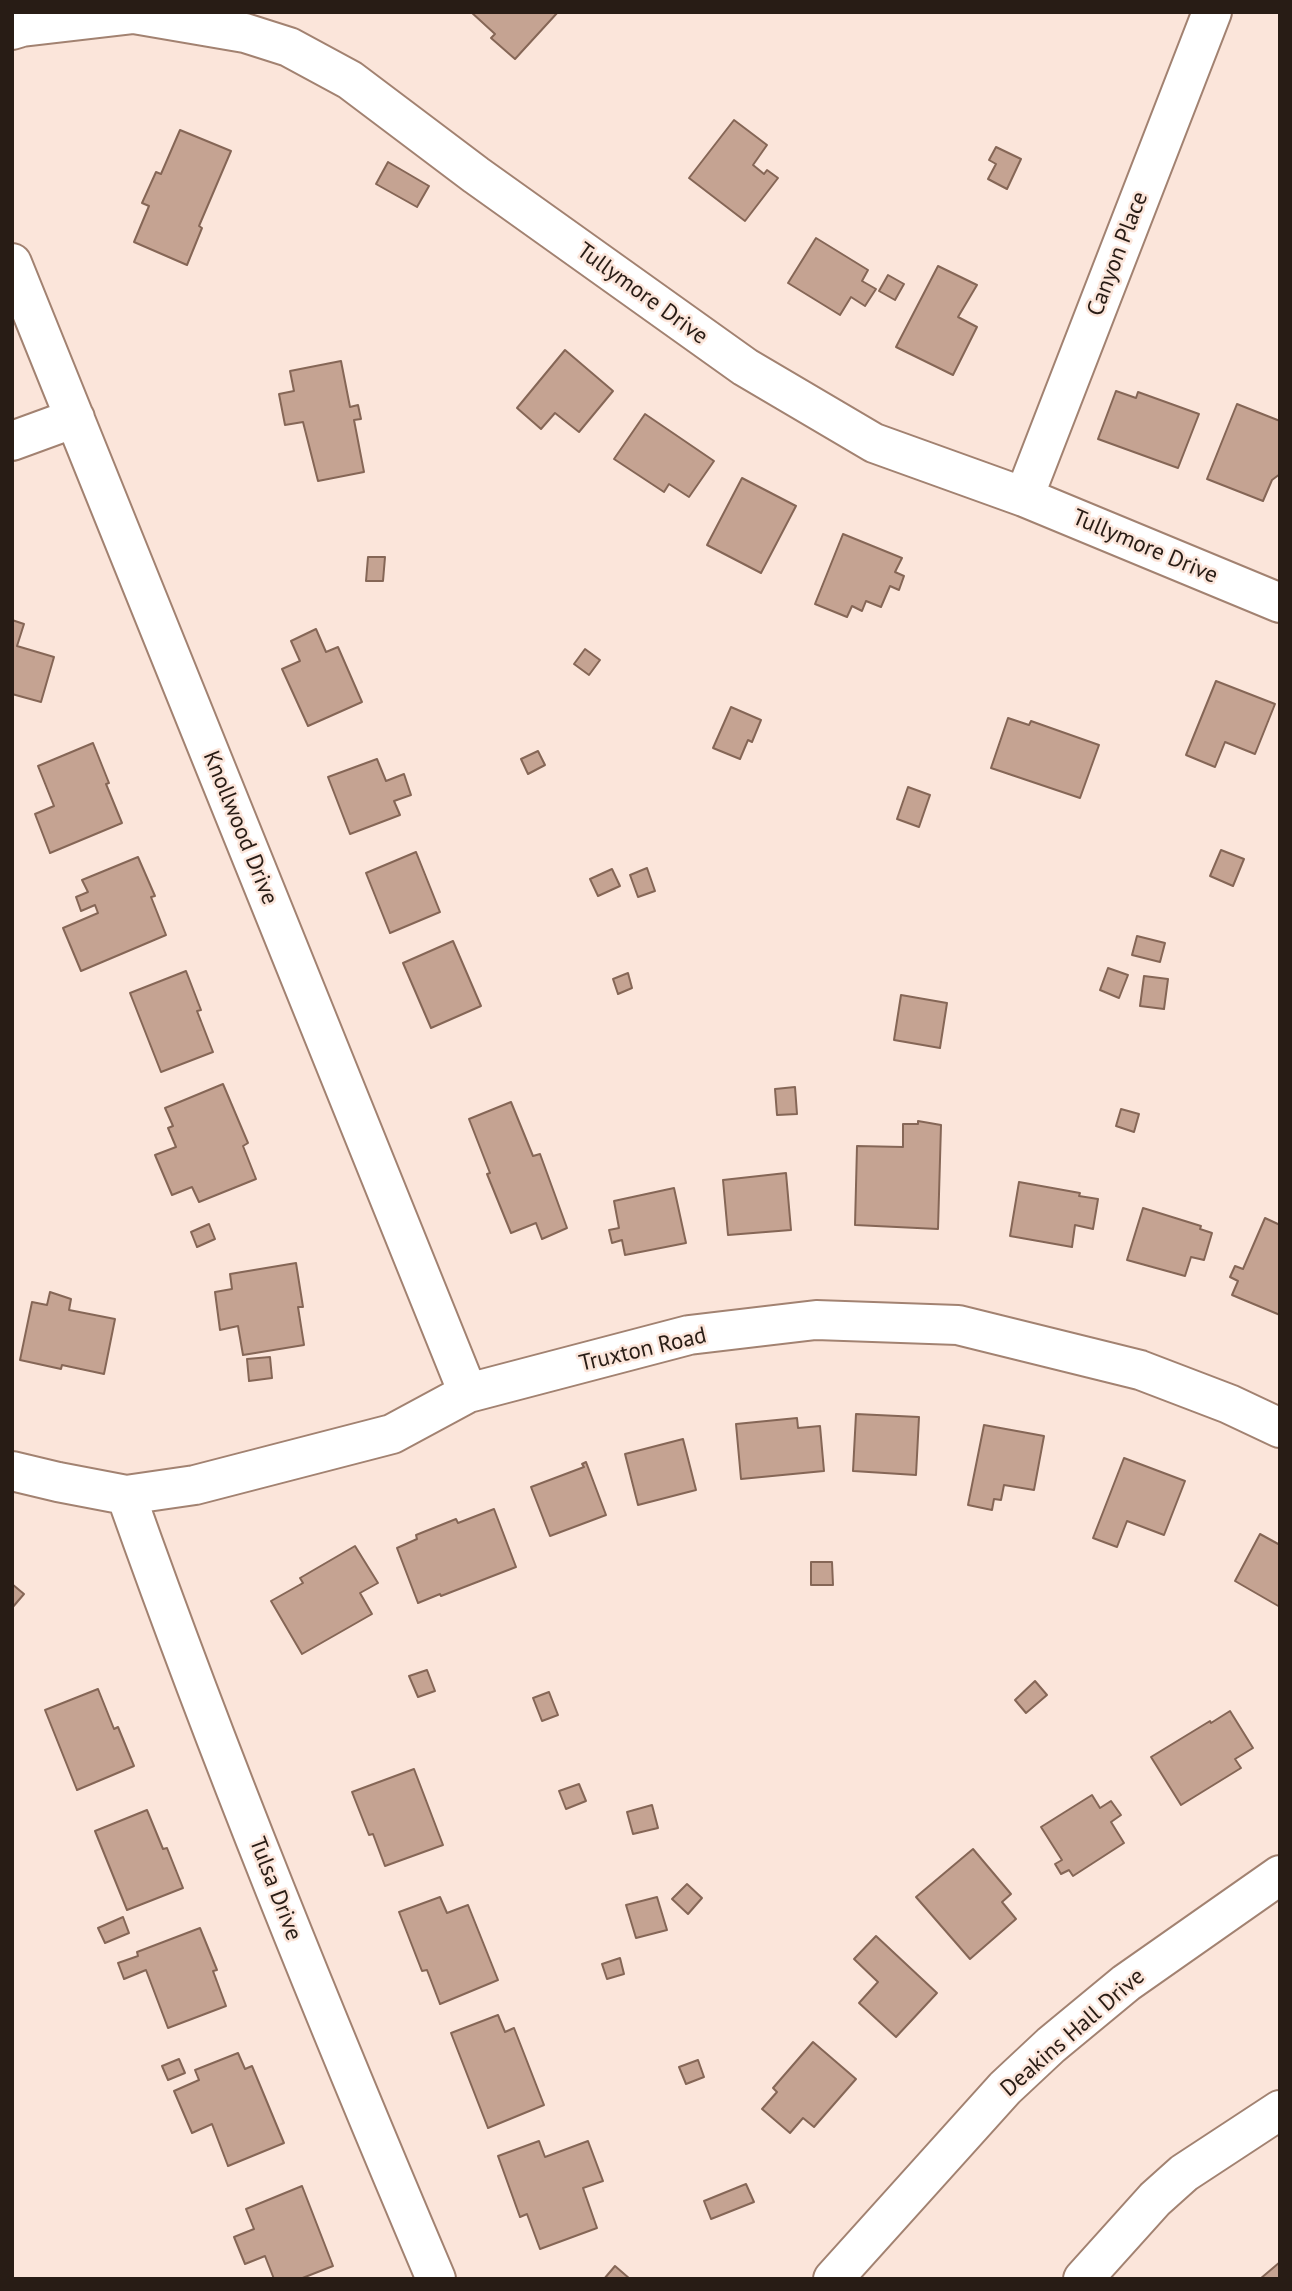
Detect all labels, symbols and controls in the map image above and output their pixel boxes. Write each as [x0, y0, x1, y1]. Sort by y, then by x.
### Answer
street label: Canyon Place [1082, 188, 1154, 320]
street label: Tullymore Drive [571, 237, 713, 351]
street label: Tullymore Drive [1068, 504, 1222, 590]
street label: Knollwood Drive [197, 747, 283, 909]
street label: Truxton Road [577, 1322, 709, 1378]
street label: Tulsa Drive [243, 1834, 307, 1944]
street label: Deakins Hall Drive [995, 1963, 1151, 2103]

